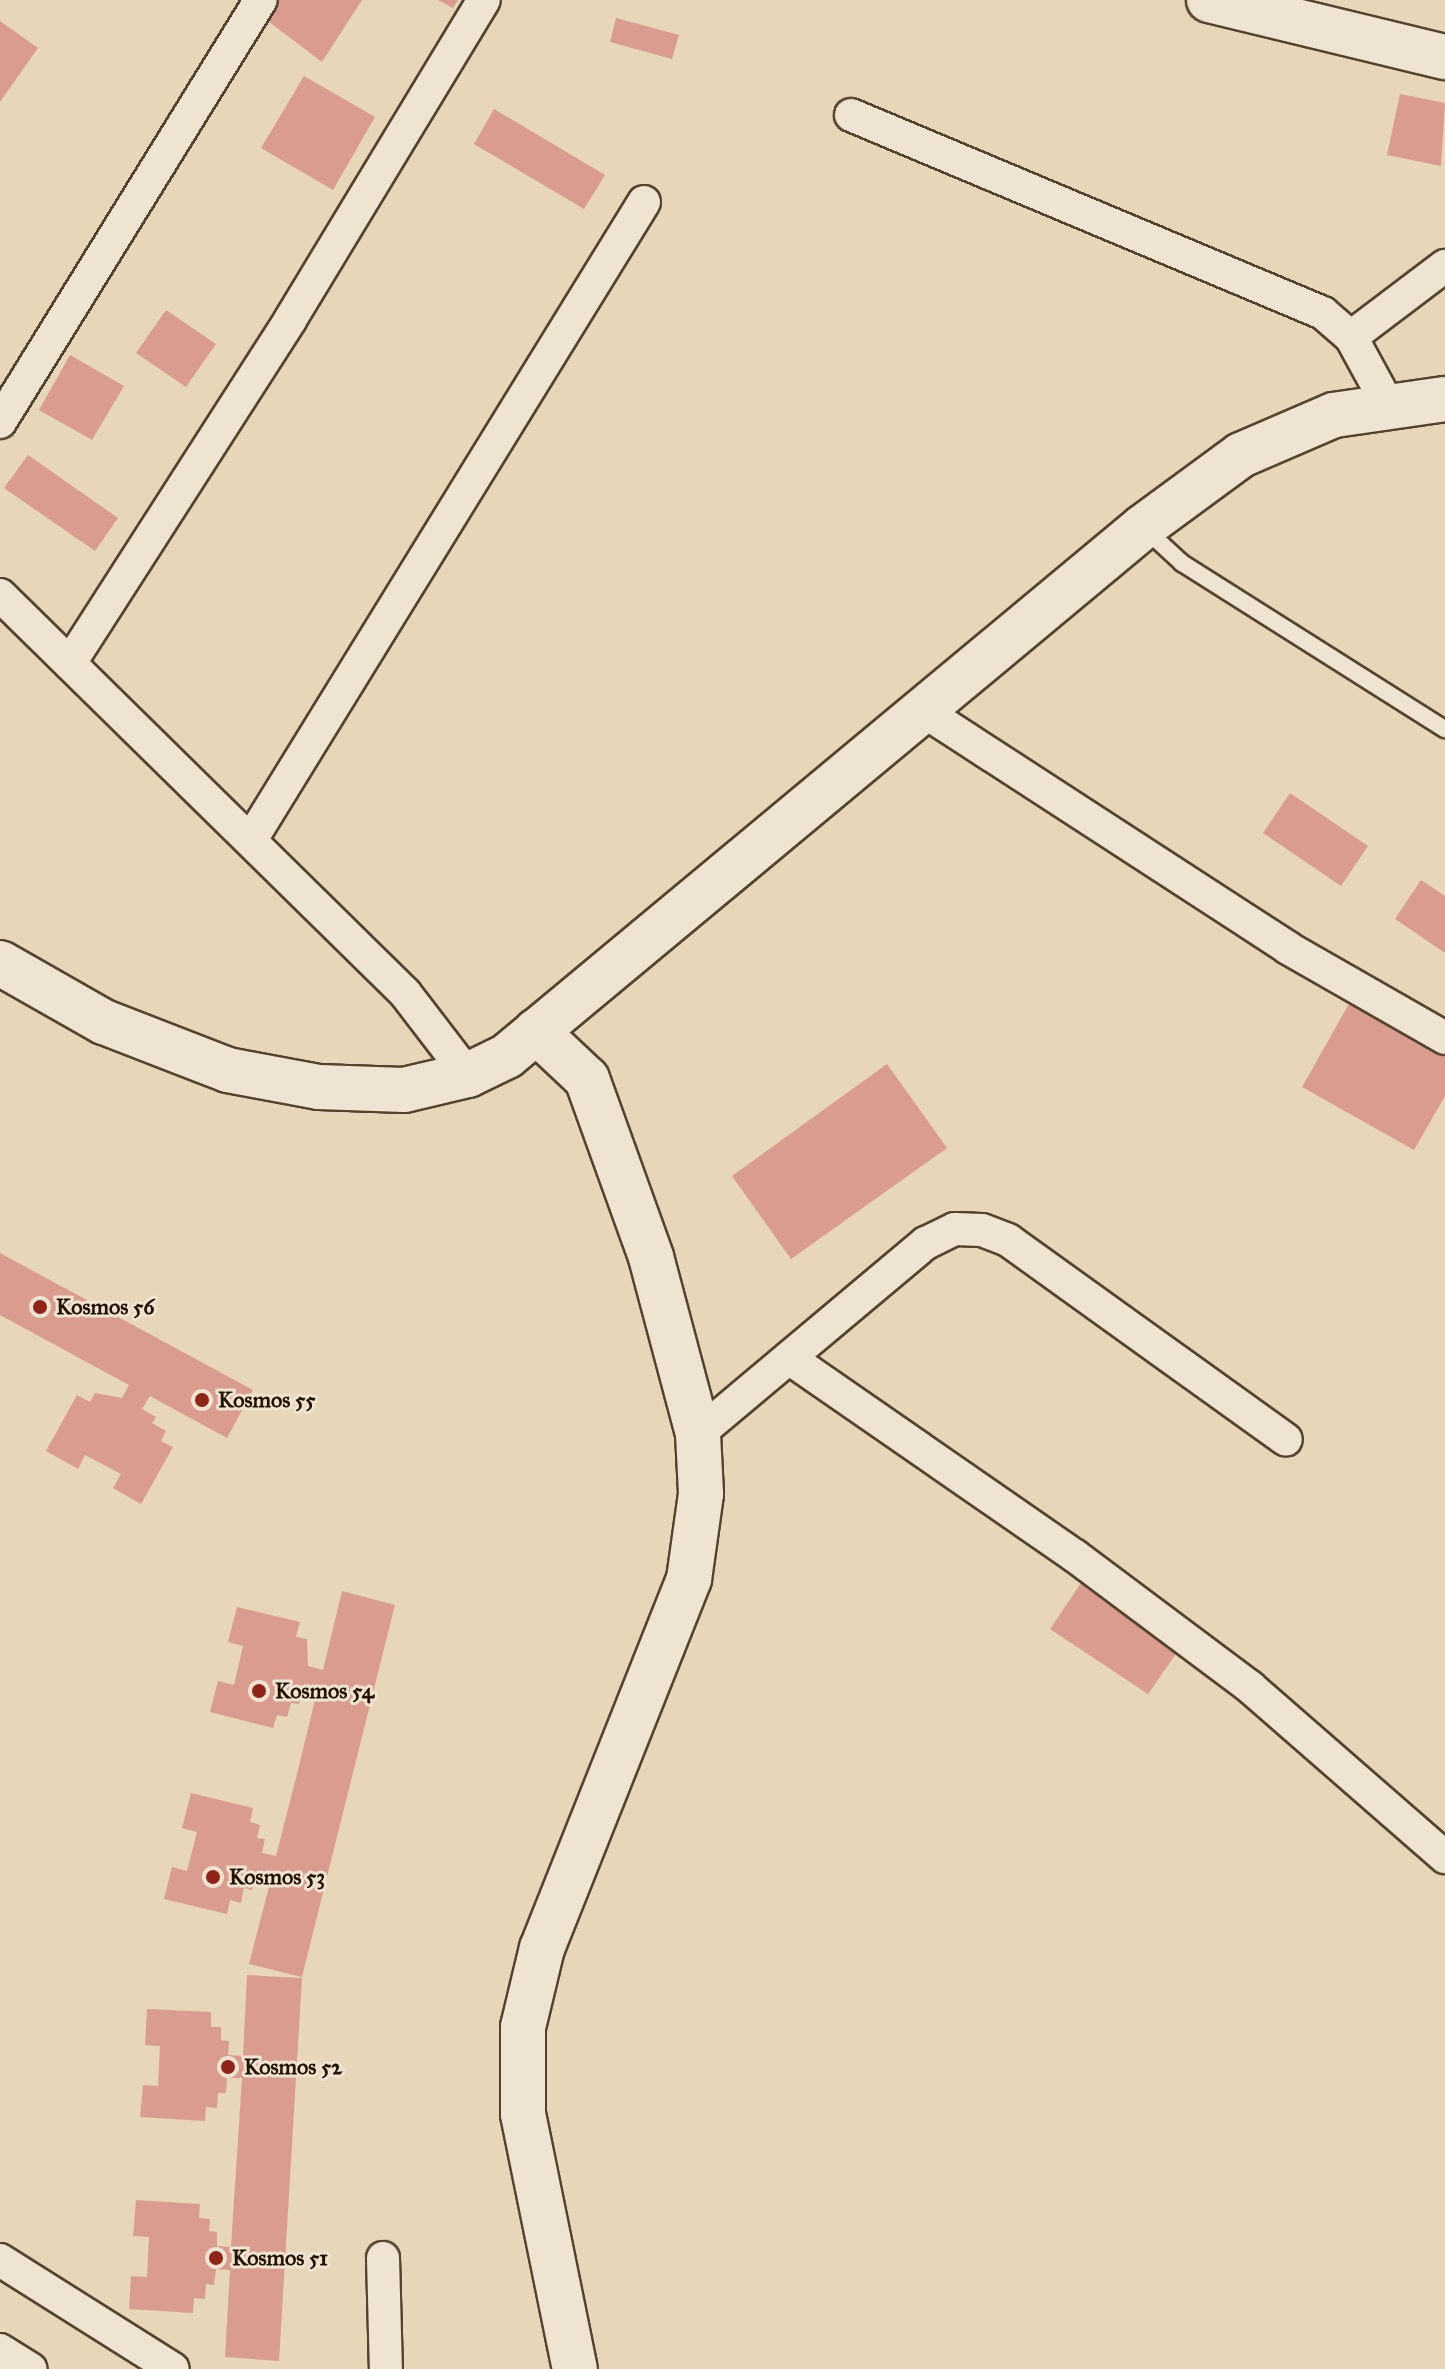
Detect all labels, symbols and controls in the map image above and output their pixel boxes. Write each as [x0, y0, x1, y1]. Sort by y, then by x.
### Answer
place label: Kosmos 56 [56, 1294, 155, 1320]
marker: Kosmos 56 [31, 1298, 49, 1316]
place label: Kosmos 55 [218, 1387, 315, 1413]
marker: Kosmos 55 [193, 1391, 211, 1409]
place label: Kosmos 54 [275, 1678, 374, 1704]
marker: Kosmos 54 [250, 1682, 268, 1700]
place label: Kosmos 53 [229, 1864, 325, 1890]
marker: Kosmos 53 [204, 1868, 222, 1886]
place label: Kosmos 52 [244, 2054, 342, 2080]
marker: Kosmos 52 [219, 2058, 237, 2076]
place label: Kosmos 51 [232, 2245, 328, 2271]
marker: Kosmos 51 [207, 2249, 225, 2267]

